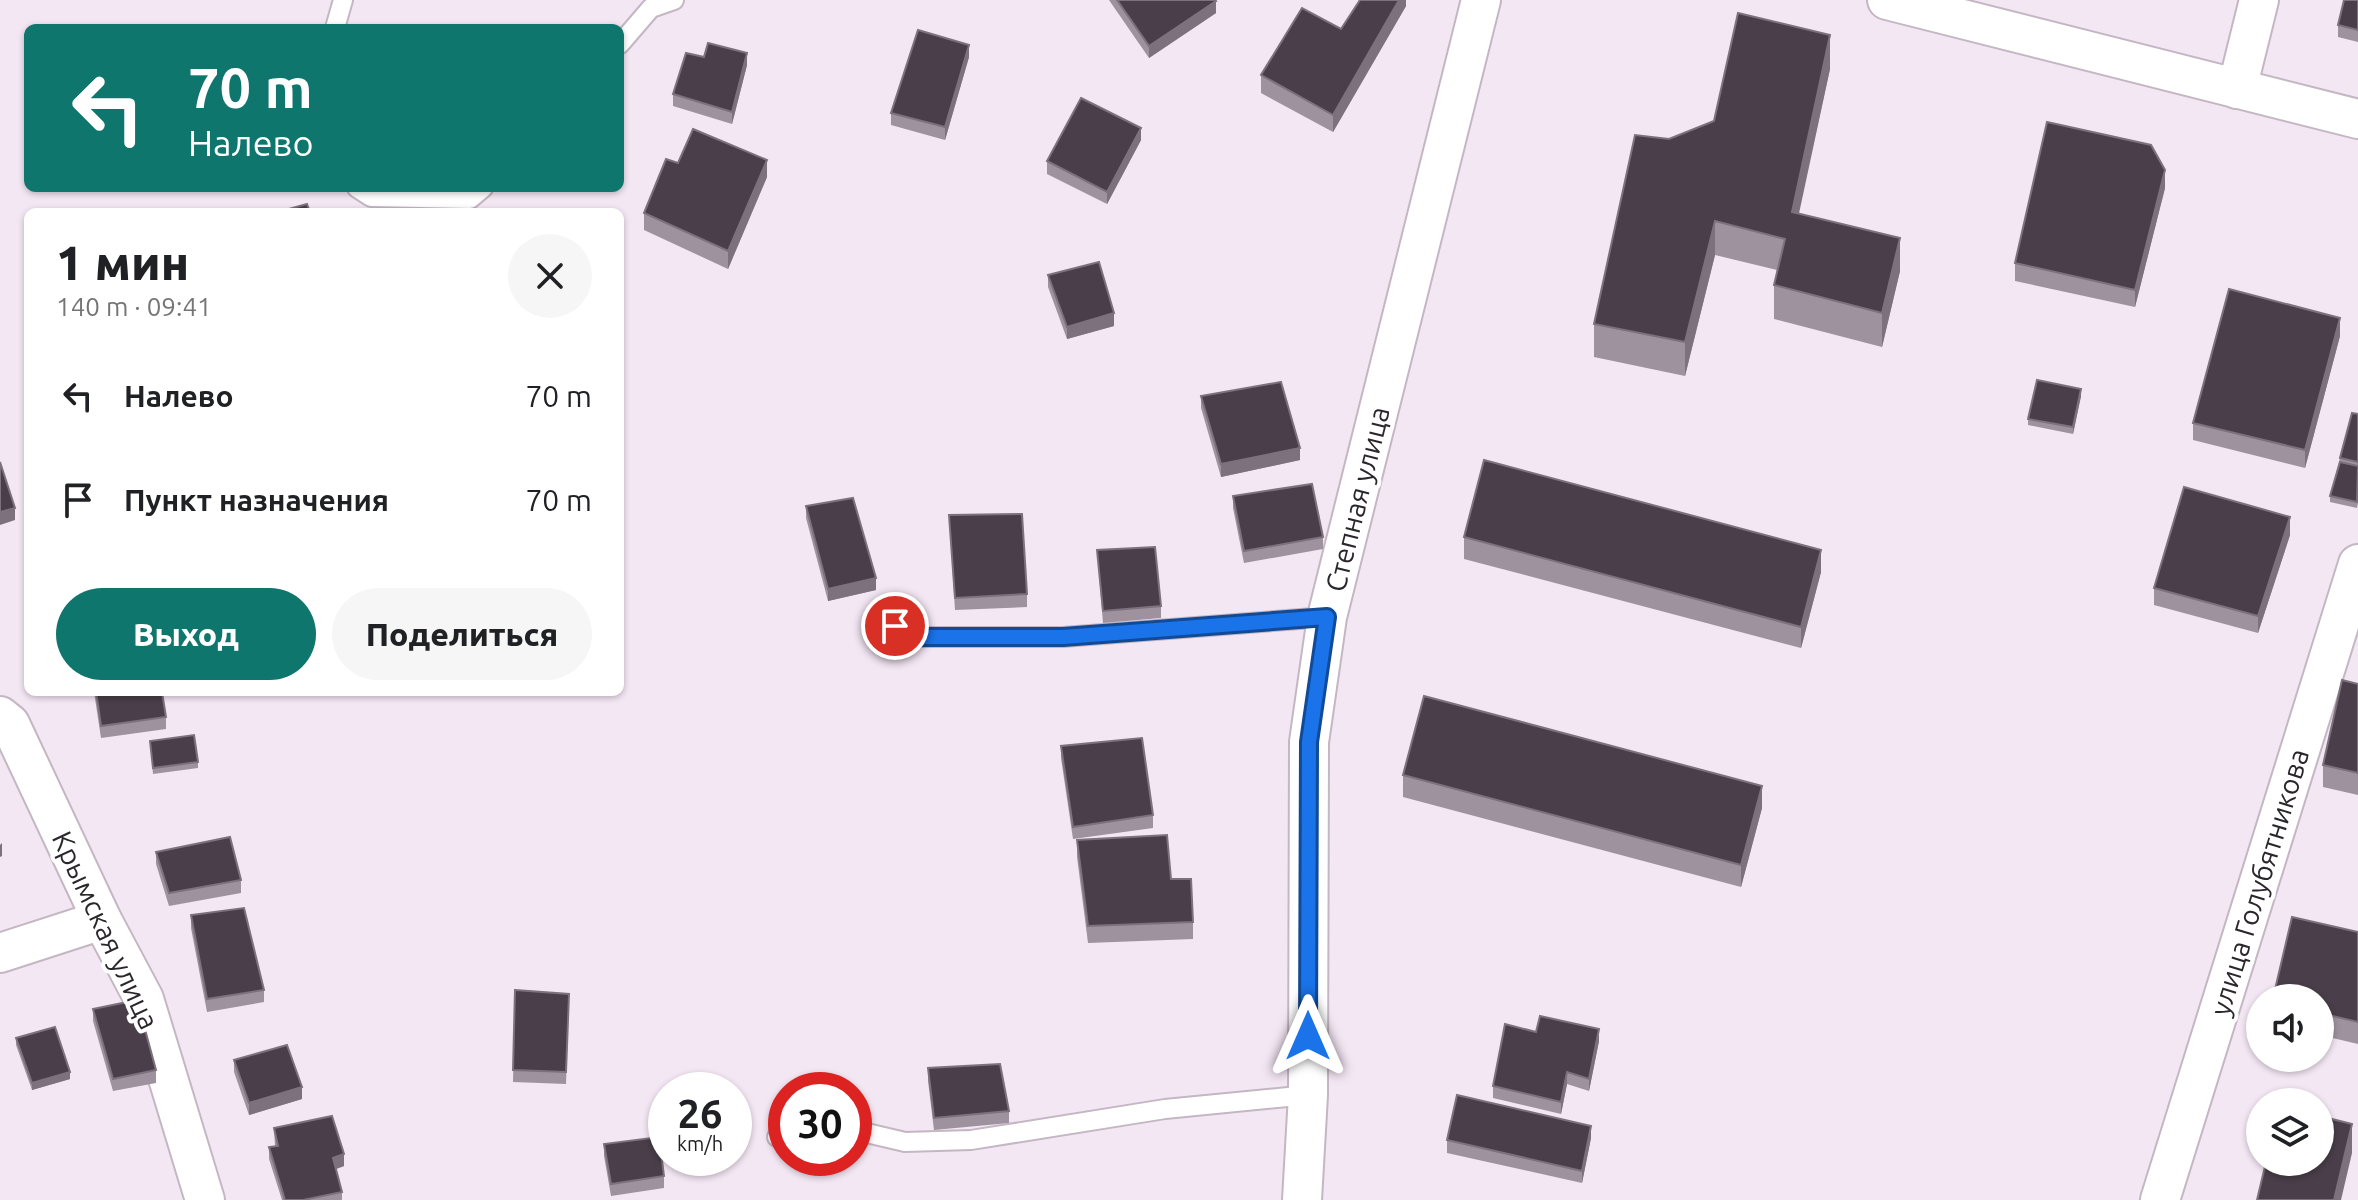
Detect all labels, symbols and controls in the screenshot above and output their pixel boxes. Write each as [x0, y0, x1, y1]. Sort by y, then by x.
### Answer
icon: left [56, 56, 160, 160]
text: 70 m [188, 56, 313, 119]
text: Налево [188, 122, 313, 163]
button: close [508, 234, 592, 318]
text: 1 мин [56, 235, 189, 289]
text: 140 m · 09:41 [56, 292, 212, 321]
icon: left [56, 374, 100, 418]
text: Налево [124, 379, 234, 413]
text: 70 m [525, 379, 592, 413]
street label: Степная улица [1319, 403, 1395, 595]
icon: arrive [56, 478, 100, 522]
text: Пункт назначения [124, 483, 389, 517]
text: 70 m [525, 483, 592, 517]
button: Выход [56, 588, 316, 680]
button: Поделиться [332, 588, 592, 680]
pin [861, 592, 929, 660]
icon: arrive [873, 604, 917, 648]
street label: улица Голубятникова [2204, 745, 2314, 1019]
street label: Крымская улица [47, 826, 165, 1034]
map controls [2246, 984, 2334, 1176]
button: sound [2246, 984, 2334, 1072]
position arrow [1266, 994, 1350, 1078]
speed limit sign: 30 [768, 1072, 872, 1176]
button: layers [2246, 1088, 2334, 1176]
text: 26 [677, 1091, 723, 1136]
text: km/h [677, 1132, 723, 1155]

